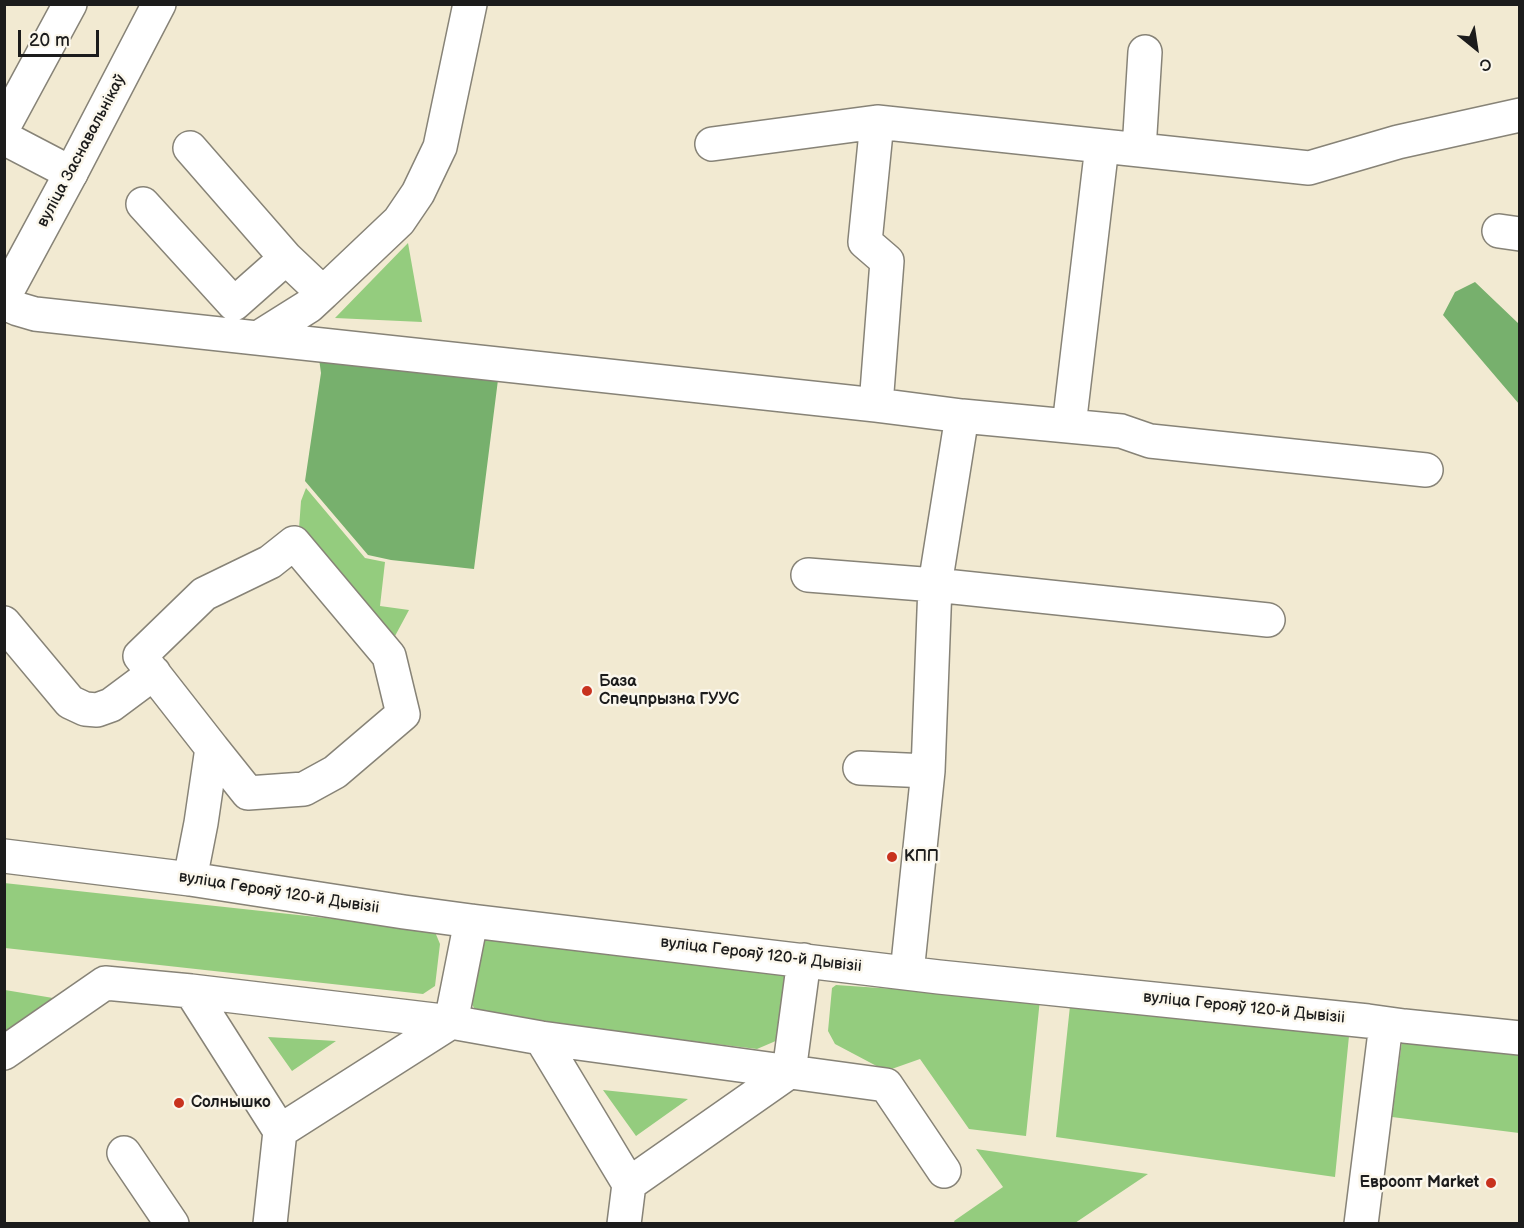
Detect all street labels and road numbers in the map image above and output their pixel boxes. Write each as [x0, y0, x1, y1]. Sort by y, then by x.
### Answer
street label: вуліца Заснавальнікаў [34, 71, 130, 231]
street label: вуліца Герояў 120-й Дывізіі [177, 868, 381, 918]
street label: вуліца Герояў 120-й Дывізіі [659, 933, 863, 977]
street label: вуліца Герояў 120-й Дывізіі [1142, 988, 1346, 1028]

